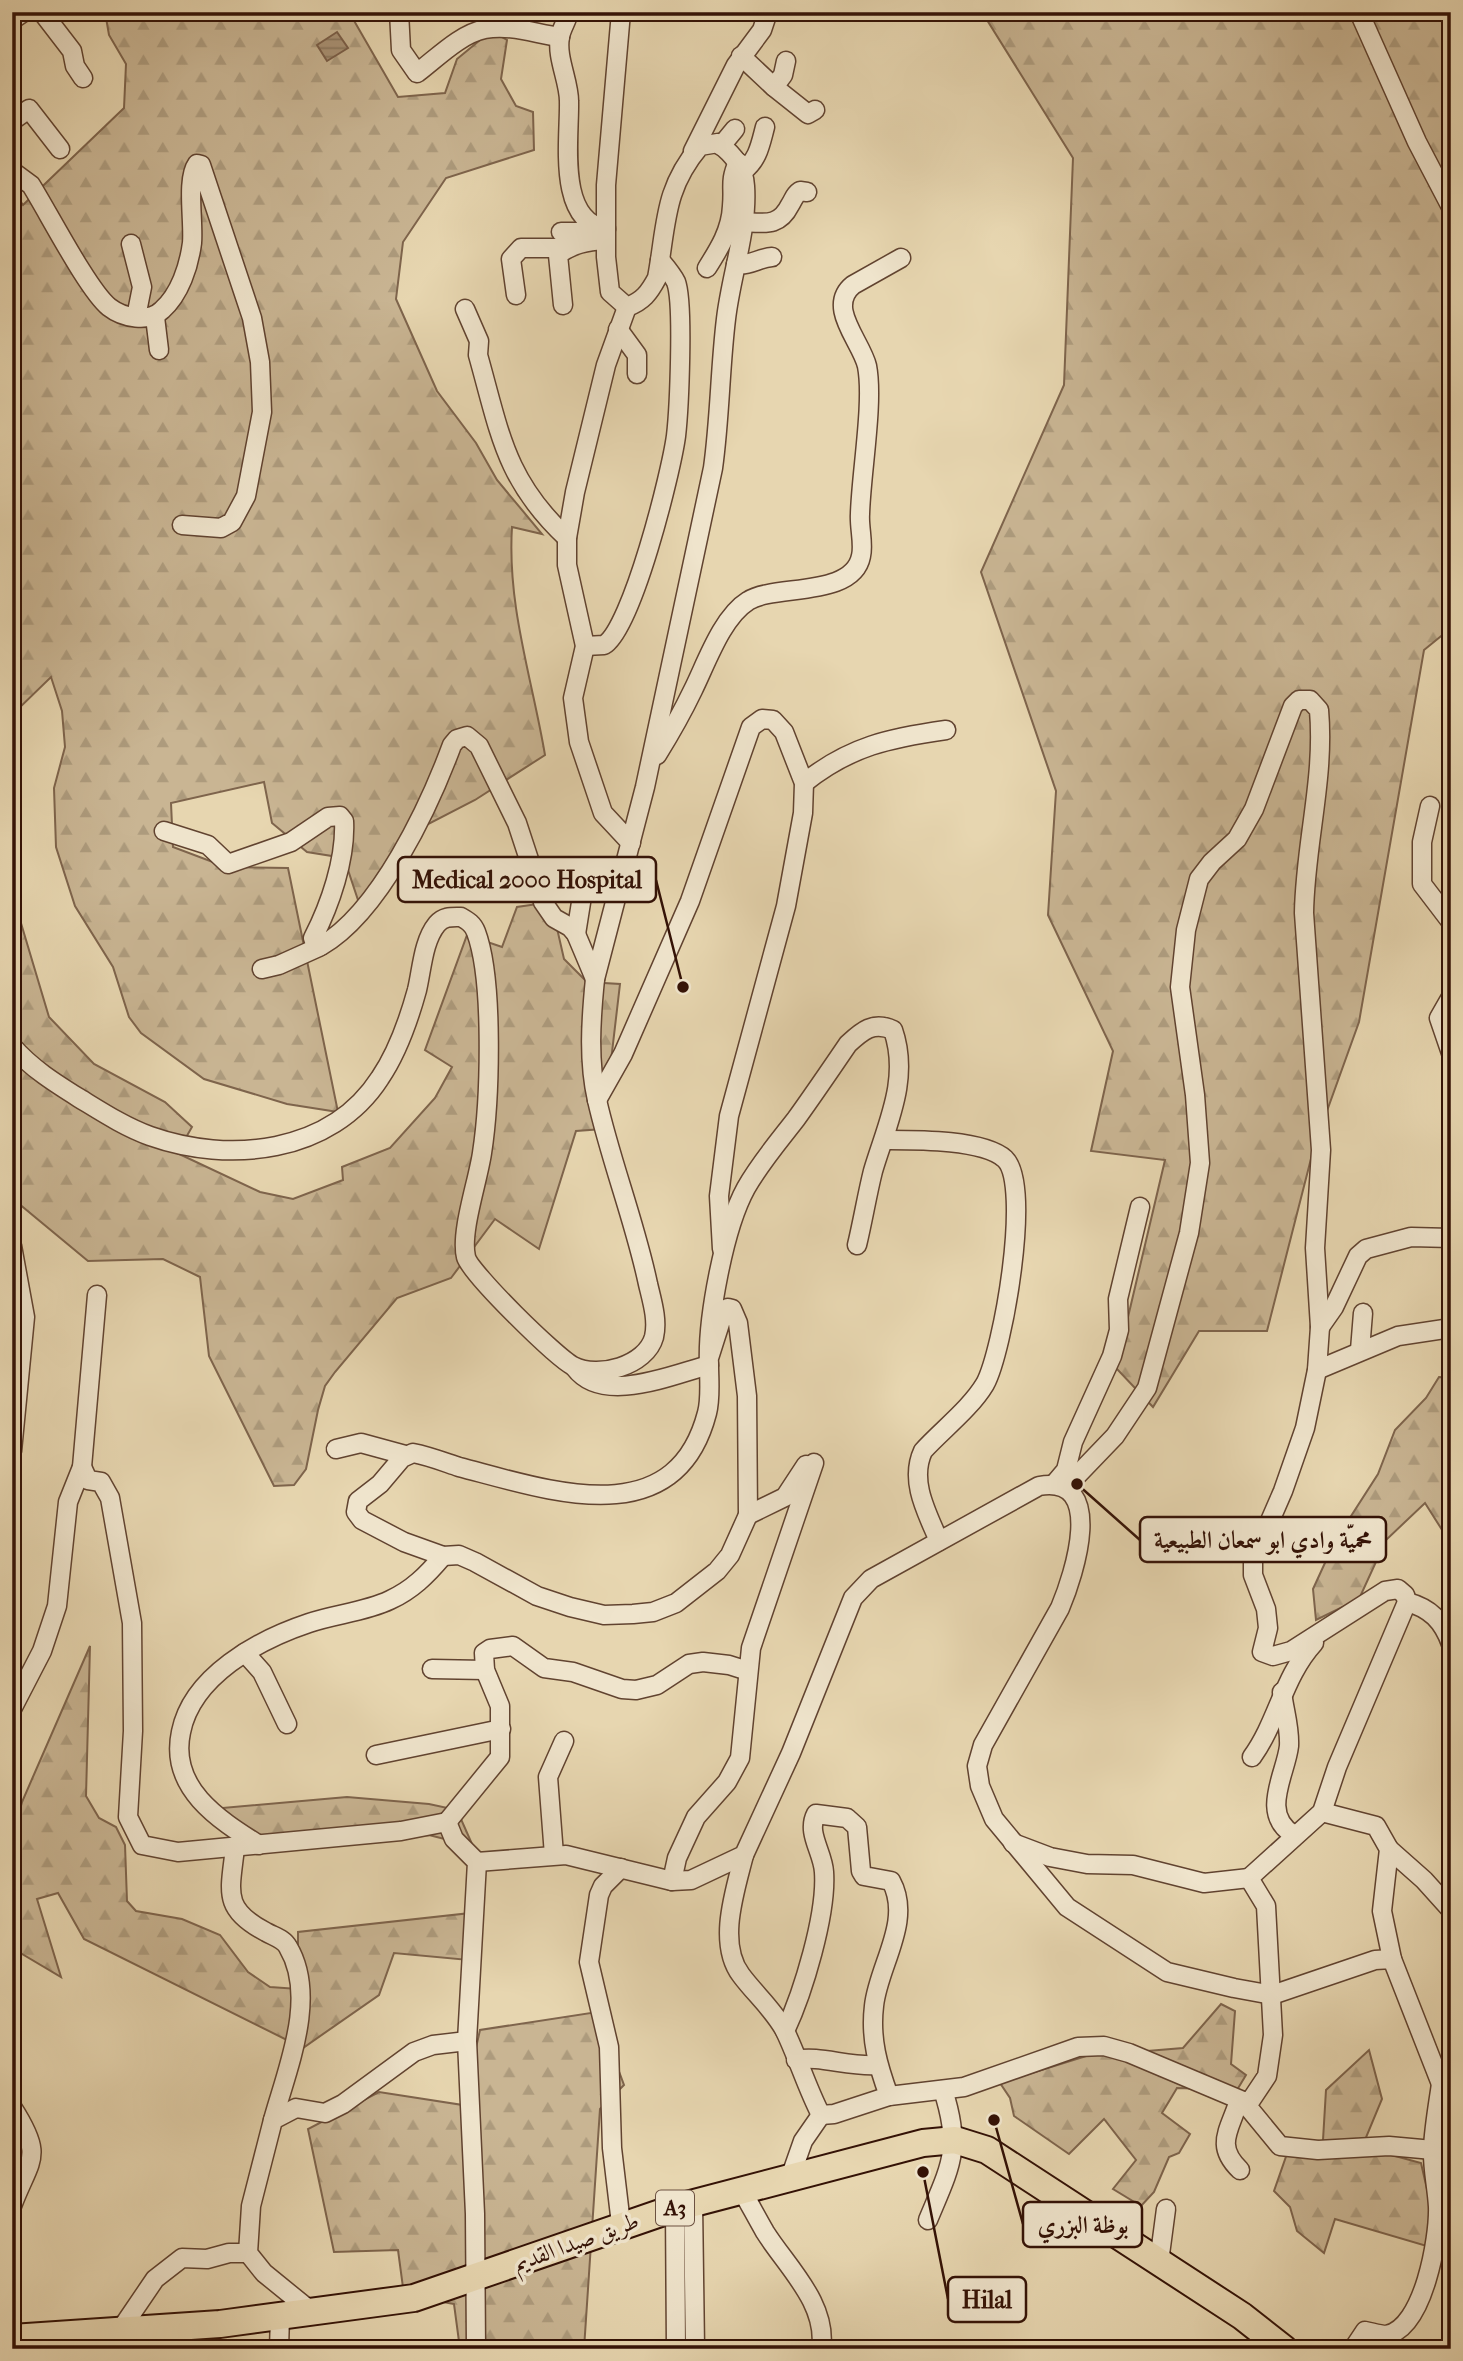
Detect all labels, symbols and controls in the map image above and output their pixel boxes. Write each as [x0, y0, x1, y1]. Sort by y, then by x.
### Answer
callout: Medical 2000 Hospital [398, 857, 656, 902]
text: Medical 2000 Hospital [412, 866, 642, 894]
callout: محميّة وادي ابو سمعان الطبيعية [1140, 1517, 1386, 1562]
text: محميّة وادي ابو سمعان الطبيعية [1154, 1524, 1372, 1559]
road number: A3 [656, 2190, 694, 2226]
callout: بوظة البزري [1023, 2202, 1142, 2247]
street label: طريق صيدا القديم [510, 2207, 645, 2283]
text: بوظة البزري [1037, 2211, 1129, 2244]
callout: Hilal [948, 2277, 1026, 2322]
text: Hilal [962, 2286, 1013, 2314]

